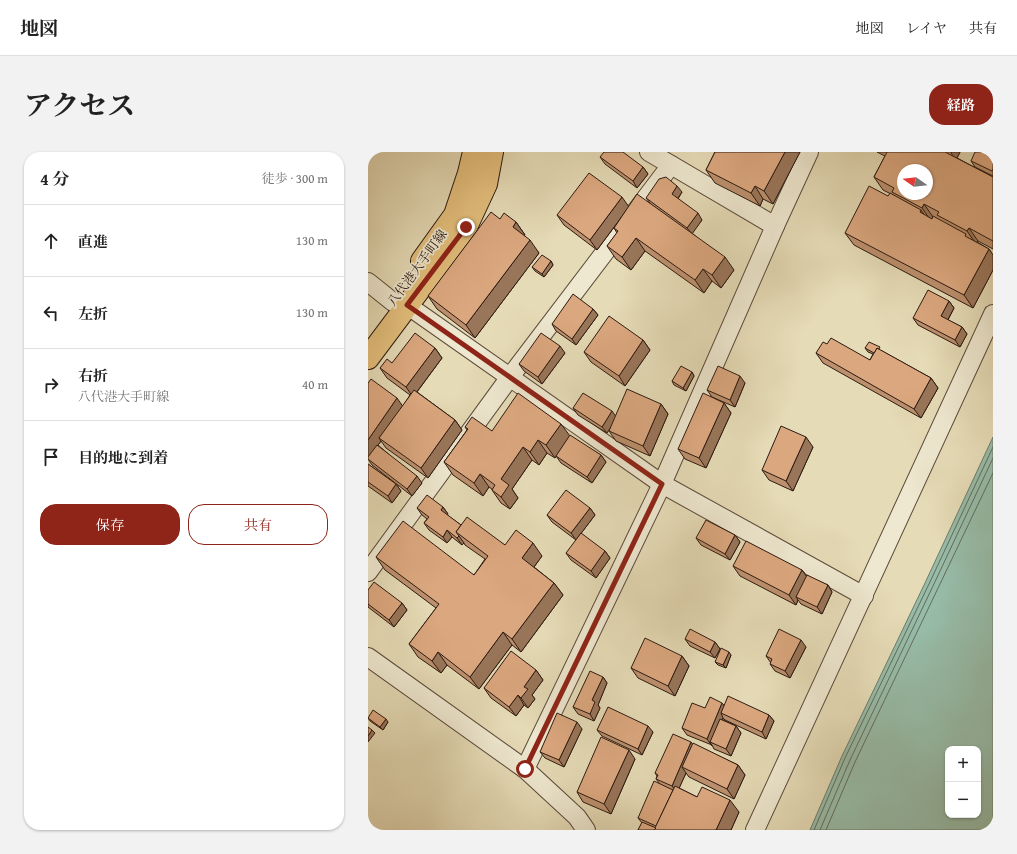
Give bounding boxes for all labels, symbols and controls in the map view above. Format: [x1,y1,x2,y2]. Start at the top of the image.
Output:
text: 地図 [20,14,58,42]
text: 地図 [856,18,884,38]
text: レイヤ [906,18,947,38]
text: 共有 [969,18,997,38]
text: アクセス [24,84,135,125]
button: 経路 [929,84,993,125]
north arrow [897,164,933,200]
text: 4 分 [40,166,70,191]
text: 徒歩 · 300 m [262,169,328,188]
route end [457,218,475,236]
street label: 八代港大手町線 [383,226,451,310]
icon: ahead [40,230,62,252]
text: 直進 [78,231,108,252]
text: 130 m [296,231,328,250]
icon: left [40,302,62,324]
text: 左折 [78,303,108,324]
text: 130 m [296,303,328,322]
text: 右折 [78,365,108,386]
icon: right [40,374,62,396]
text: 40 m [302,375,328,394]
text: 八代港大手町線 [78,387,169,406]
icon: arrive [40,446,62,468]
text: 目的地に到着 [78,447,168,468]
button: 保存 [40,504,180,545]
button: 共有 [188,504,328,545]
map controls [945,746,981,818]
button: + [945,746,981,782]
route start [516,760,534,778]
button: − [945,782,981,818]

